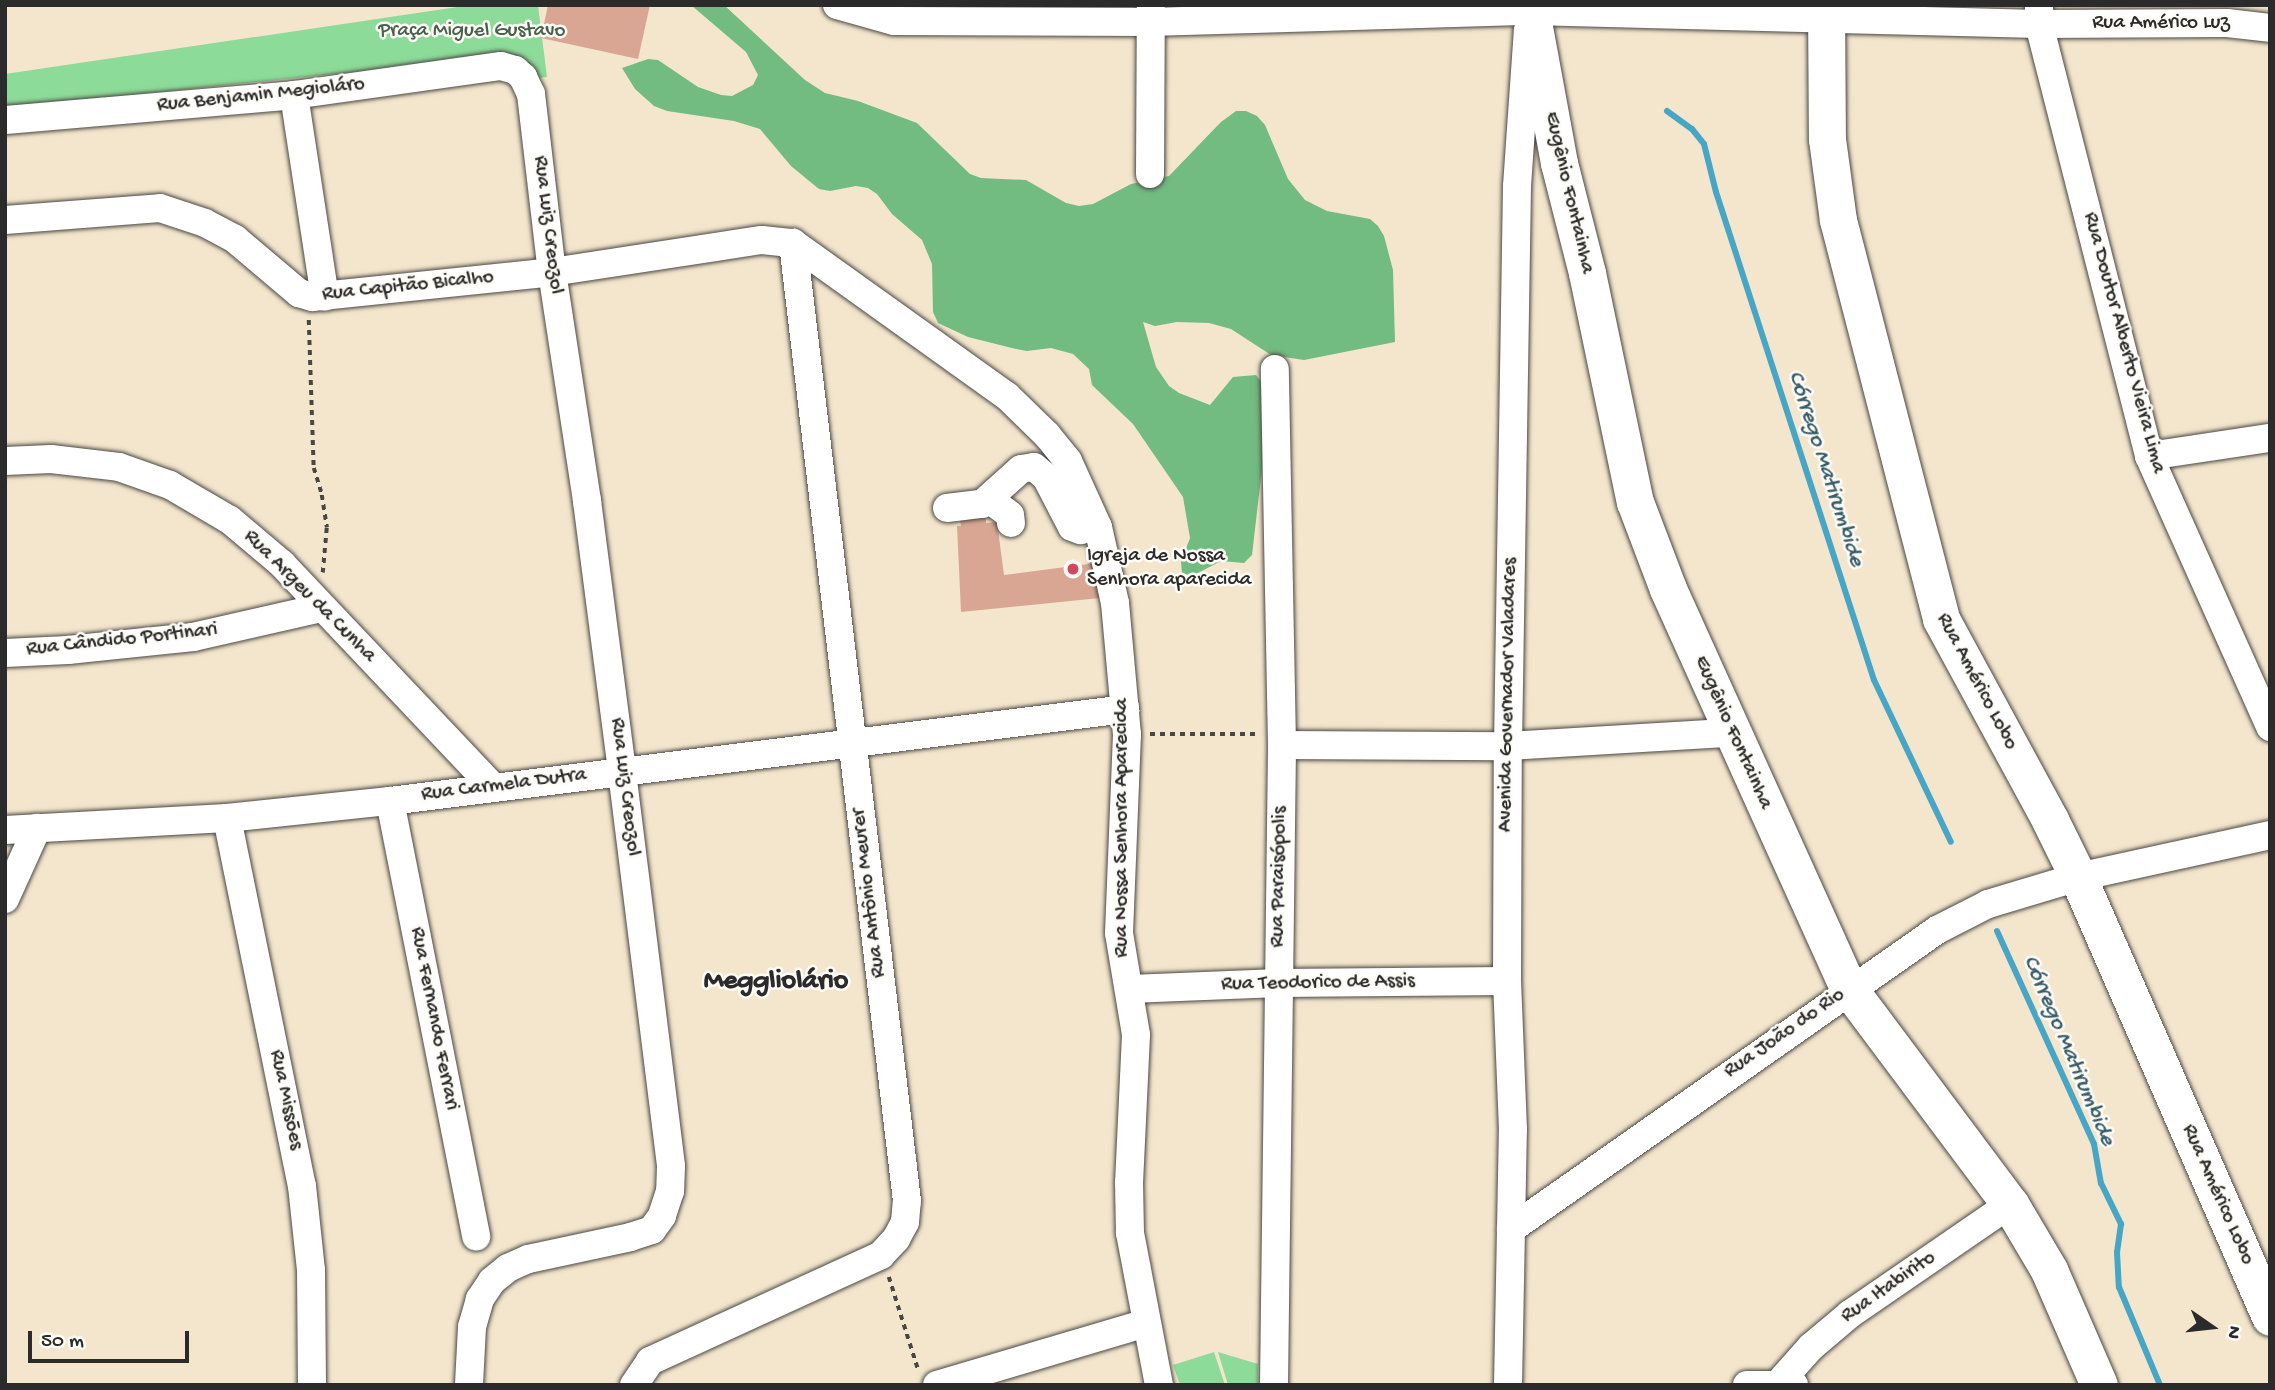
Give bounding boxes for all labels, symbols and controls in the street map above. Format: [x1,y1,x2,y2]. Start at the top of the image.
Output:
street label: Rua Américo Luz [2092,11,2230,37]
park label: Praça Miguel Gustavo [378,19,566,45]
street label: Rua Benjamin Megioláro [156,73,366,119]
street label: Eugênio Fontainha [1537,110,1599,276]
street label: Rua Luiz Creozol [526,154,568,296]
street label: Rua Doutor Alberto Vieira Lima [2076,210,2170,476]
street label: Rua Capitão Bicalho [321,265,495,309]
water label: Córrego Matirumbide [1780,368,1870,570]
street label: Rua Argeu da Cunha [237,525,381,669]
place label: Igreja de Nossa Senhora aparecida [1087,544,1251,594]
street label: Avenida Governador Valadares [1494,558,1524,832]
marker: Igreja de Nossa Senhora aparecida [1065,561,1081,577]
street label: Rua Américo Lobo [1929,609,2023,755]
street label: Rua Cândido Portinari [25,618,219,664]
street label: Eugênio Fontainha [1687,652,1777,814]
street label: Rua Nossa Senhora Aparecida [1110,698,1136,958]
street label: Rua Luiz Creozol [603,716,645,858]
street label: Rua Carmela Dutra [420,763,588,809]
street label: Rua Paraisópolis [1266,806,1294,948]
street label: Rua Antônio Meurer [847,807,893,979]
street label: Rua Fernando Ferrari [403,925,463,1113]
water label: Córrego Matirumbide [2015,952,2121,1150]
district label: Meggliolário [704,965,848,999]
street label: Rua Teodorico de Assis [1221,970,1415,998]
street label: Rua João do Rio [1720,983,1850,1085]
street label: Rua Missões [262,1048,308,1152]
street label: Rua Américo Lobo [2175,1121,2259,1269]
street label: Rua Itabirito [1837,1246,1941,1330]
north arrow [2177,1292,2247,1362]
scale bar [32,1316,192,1360]
text: N [2220,1323,2246,1341]
text: 50 m [41,1330,84,1355]

